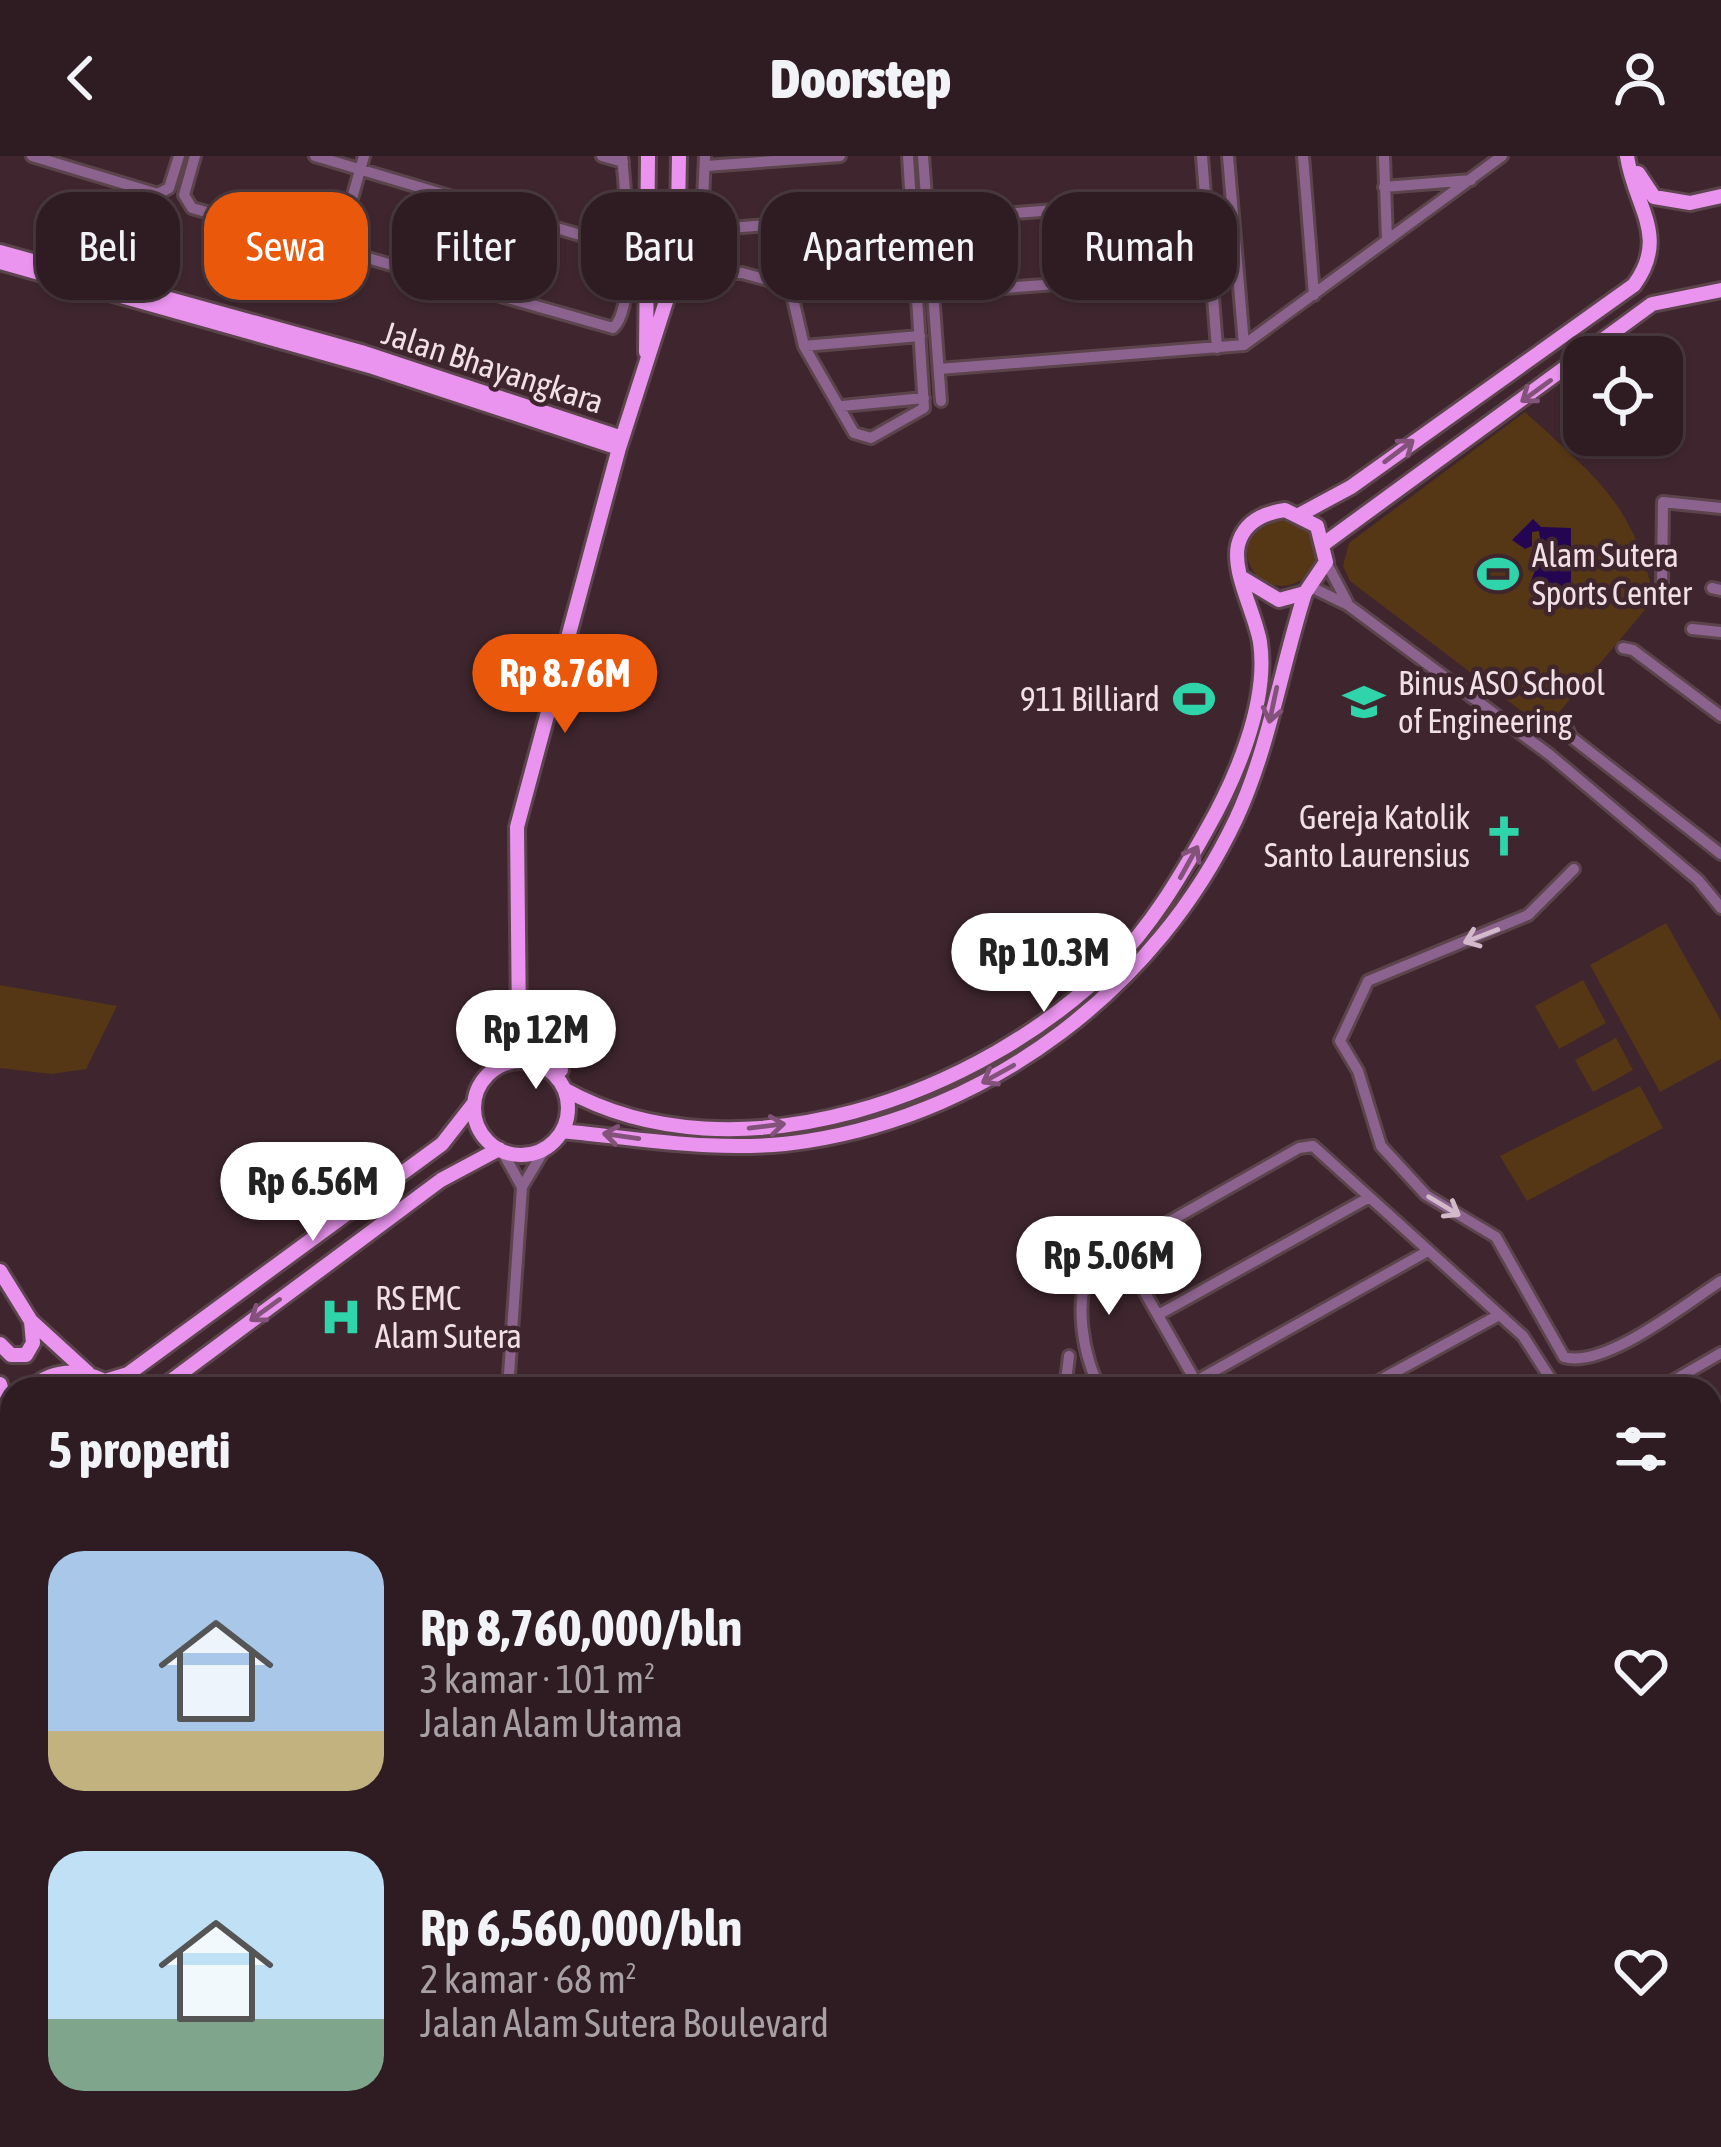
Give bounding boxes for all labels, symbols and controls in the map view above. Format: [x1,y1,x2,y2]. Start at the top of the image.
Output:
icon: back [48,45,114,111]
icon: person [1607,45,1673,111]
text: Doorstep [770,48,951,109]
chip: Beli [36,192,180,300]
chip: Sewa [204,192,368,300]
chip: Filter [392,192,557,300]
chip: Baru [581,192,737,300]
chip: Apartemen [761,192,1018,300]
chip: Rumah [1042,192,1237,300]
street label: Jalan Bhayangkara [377,313,609,421]
map controls [1563,336,1683,456]
button: locate [1563,336,1683,456]
one-way arrow [1520,377,1553,403]
one-way arrow [1382,439,1415,465]
place label: Alam Sutera Sports Center [1532,536,1693,612]
sports icon: Alam Sutera Sports Center [1475,551,1521,597]
pin: Rp 8.76M [441,634,689,736]
text: Rp 8.76M [499,651,631,695]
place label: Binus ASO School of Engineering [1398,664,1605,740]
sports icon: 911 Billiard [1171,676,1217,722]
school or university icon: Binus ASO School of Engineering [1341,679,1387,725]
place label: 911 Billiard [1020,680,1160,718]
one-way arrow [1261,686,1284,724]
place label: Gereja Katolik Santo Laurensius [1264,798,1470,874]
church icon: Gereja Katolik Santo Laurensius [1481,813,1527,859]
one-way arrow [1177,846,1201,881]
pin: Rp 10.3M [920,913,1168,1015]
one-way arrow [1464,927,1501,949]
text: Rp 10.3M [978,930,1110,974]
pin: Rp 12M [438,990,634,1092]
text: Rp 12M [483,1007,589,1051]
one-way arrow [981,1062,1016,1086]
one-way arrow [747,1114,786,1136]
one-way arrow [603,1125,642,1147]
pin: Rp 6.56M [189,1142,437,1244]
text: Rp 6.56M [247,1159,379,1203]
one-way arrow [1426,1194,1460,1218]
pin: Rp 5.06M [985,1216,1233,1318]
text: Rp 5.06M [1043,1233,1175,1277]
place label: RS EMC Alam Sutera [375,1279,522,1355]
hospital icon: RS EMC Alam Sutera [318,1294,364,1340]
one-way arrow [249,1297,282,1322]
icon: filters [1608,1416,1674,1482]
text: 5 properti [48,1420,230,1479]
text: Rp 8,760,000/bln [420,1598,742,1657]
icon: home [144,1599,288,1743]
icon: heart [1608,1638,1674,1704]
text: 3 kamar · 101 m² [420,1657,655,1701]
text: Jalan Alam Utama [420,1701,683,1745]
text: Rp 6,560,000/bln [420,1898,742,1957]
icon: home [144,1899,288,2043]
icon: heart [1608,1938,1674,2004]
text: 2 kamar · 68 m² [420,1957,637,2001]
text: Jalan Alam Sutera Boulevard [420,2001,829,2045]

